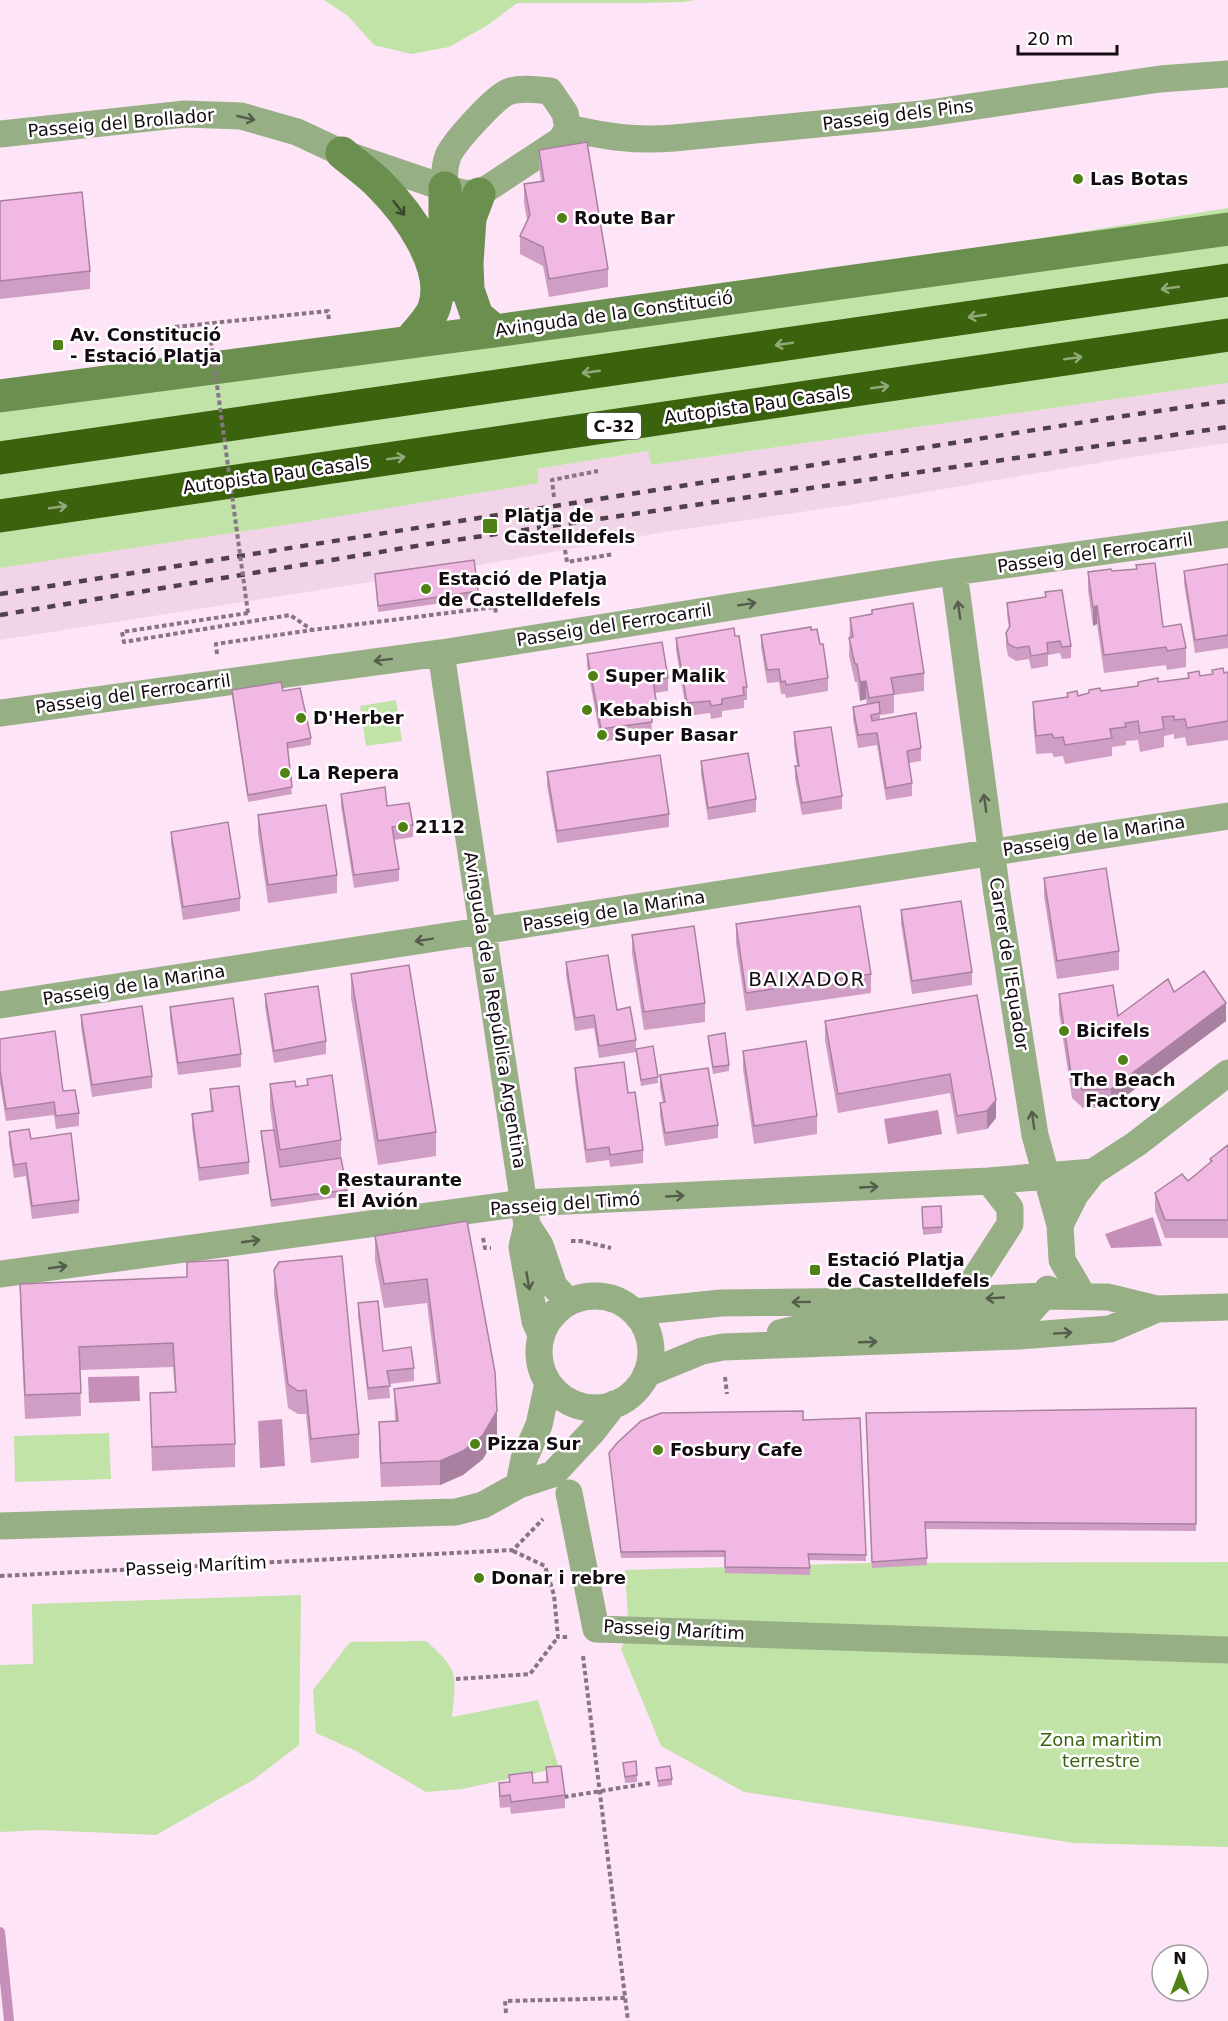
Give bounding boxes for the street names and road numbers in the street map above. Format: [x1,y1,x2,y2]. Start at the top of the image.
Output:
street label: Passeig dels Pins [821,95,975,134]
street label: Passeig del Brollador [27,104,216,141]
street label: Avinguda de la Constitució [494,286,734,341]
street label: Autopista Pau Casals [662,381,851,428]
road number: C-32 [587,413,641,439]
street label: Autopista Pau Casals [181,451,370,498]
street label: Passeig del Ferrocarril [996,528,1194,577]
street label: Passeig del Ferrocarril [515,599,713,650]
street label: Passeig del Ferrocarril [34,669,232,718]
street label: Passeig de la Marina [1001,811,1187,860]
street label: Avinguda de la República Argentina [460,850,531,1170]
street label: Carrer de l'Equador [985,876,1034,1053]
street label: Passeig de la Marina [521,886,707,935]
street label: Passeig de la Marina [41,960,227,1009]
street label: Passeig del Timó [489,1188,641,1219]
street label: Passeig Marítim [125,1551,267,1580]
street label: Passeig Marítim [603,1615,745,1644]

